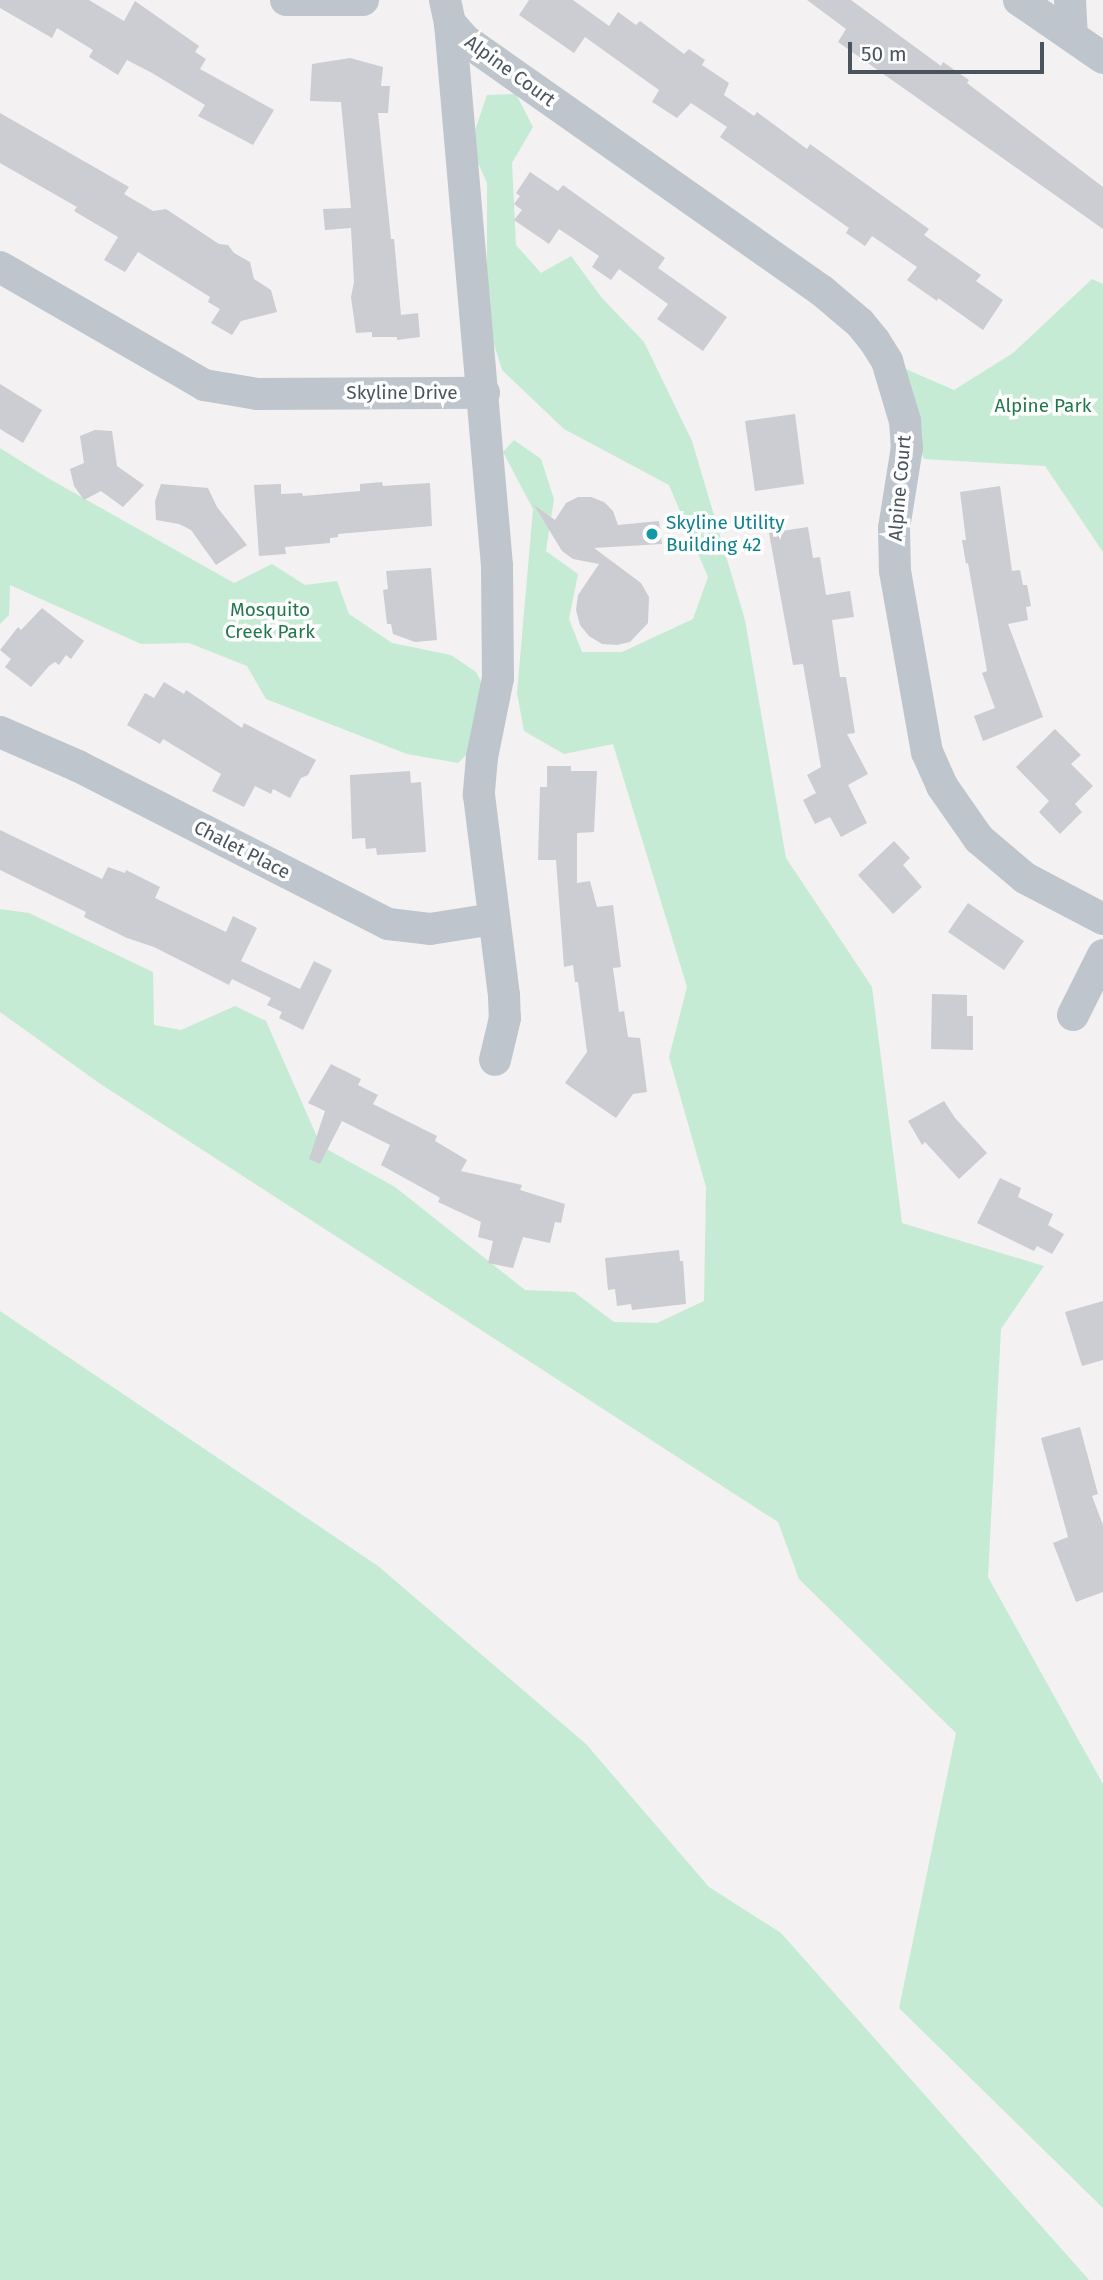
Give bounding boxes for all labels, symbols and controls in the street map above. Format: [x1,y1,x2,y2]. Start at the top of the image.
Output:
scale bar [851,28,1047,72]
street label: Alpine Court [460,31,560,111]
text: 50 m [861,41,907,67]
street label: Skyline Drive [346,382,458,404]
park label: Alpine Park [994,395,1092,417]
street label: Alpine Court [884,434,916,542]
place label: Skyline Utility Building 42 [666,512,785,556]
marker: Skyline Utility Building 42 [644,526,660,542]
park label: Mosquito Creek Park [225,599,315,643]
street label: Chalet Place [190,816,294,884]

